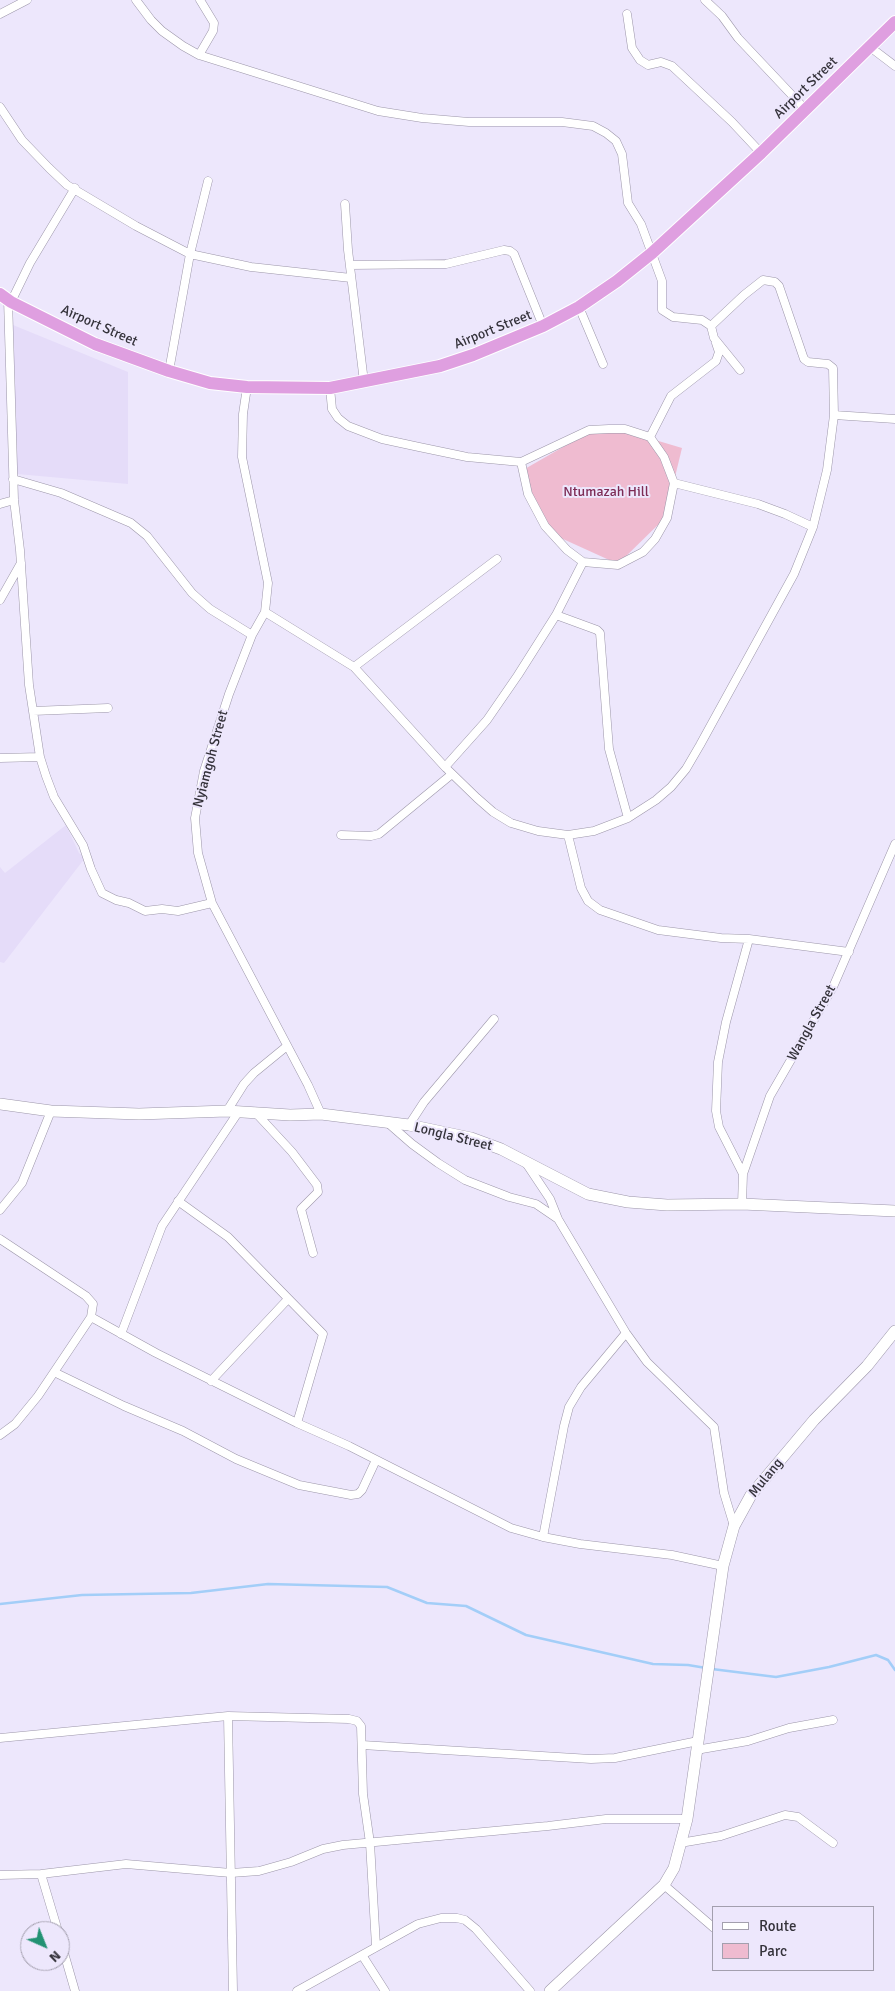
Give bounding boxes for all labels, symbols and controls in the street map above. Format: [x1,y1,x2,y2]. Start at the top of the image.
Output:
street label: Airport Street [771,53,841,123]
street label: Airport Street [58,302,140,350]
street label: Airport Street [452,307,534,353]
park label: Ntumazah Hill [563,484,649,500]
street label: Nyiamgoh Street [190,708,232,810]
street label: Wangla Street [784,982,840,1064]
street label: Longla Street [412,1119,494,1155]
street label: Mulang [745,1455,787,1501]
legend [712,1906,875,1971]
text: Route [759,1917,796,1935]
north arrow [20,1921,70,1971]
text: Parc [759,1942,787,1960]
text: N [46,1947,64,1966]

